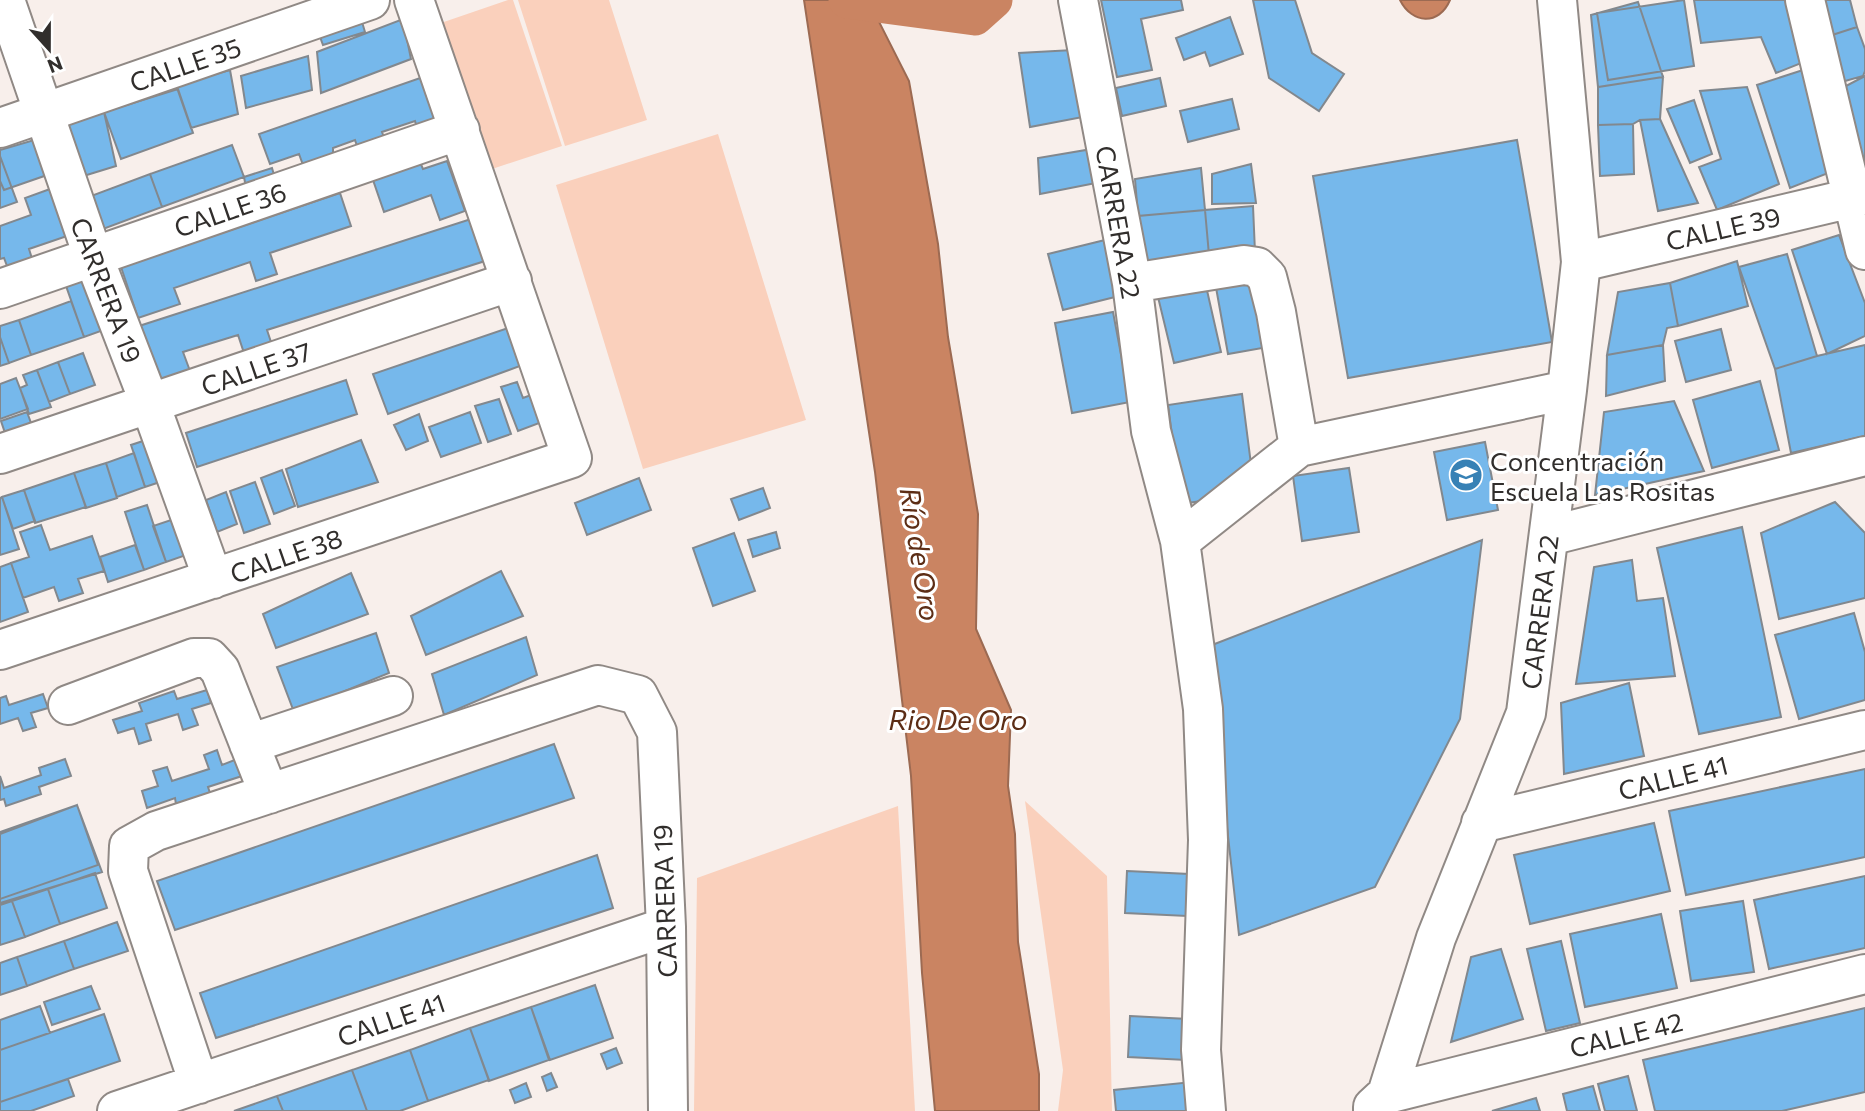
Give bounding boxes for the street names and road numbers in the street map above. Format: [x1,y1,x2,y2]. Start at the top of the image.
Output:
street label: CALLE 35 [125,31,245,97]
street label: CARRERA 22 [1090,143,1148,301]
street label: CALLE 36 [170,175,290,243]
street label: CALLE 39 [1663,200,1783,256]
street label: CARRERA 19 [65,213,149,367]
street label: CALLE 37 [197,335,315,401]
street label: CALLE 38 [226,521,346,589]
street label: CARRERA 22 [1514,533,1564,691]
street label: CALLE 41 [1615,748,1731,806]
street label: CARRERA 19 [646,824,682,978]
street label: CALLE 41 [333,986,449,1052]
street label: CALLE 42 [1566,1005,1686,1063]

